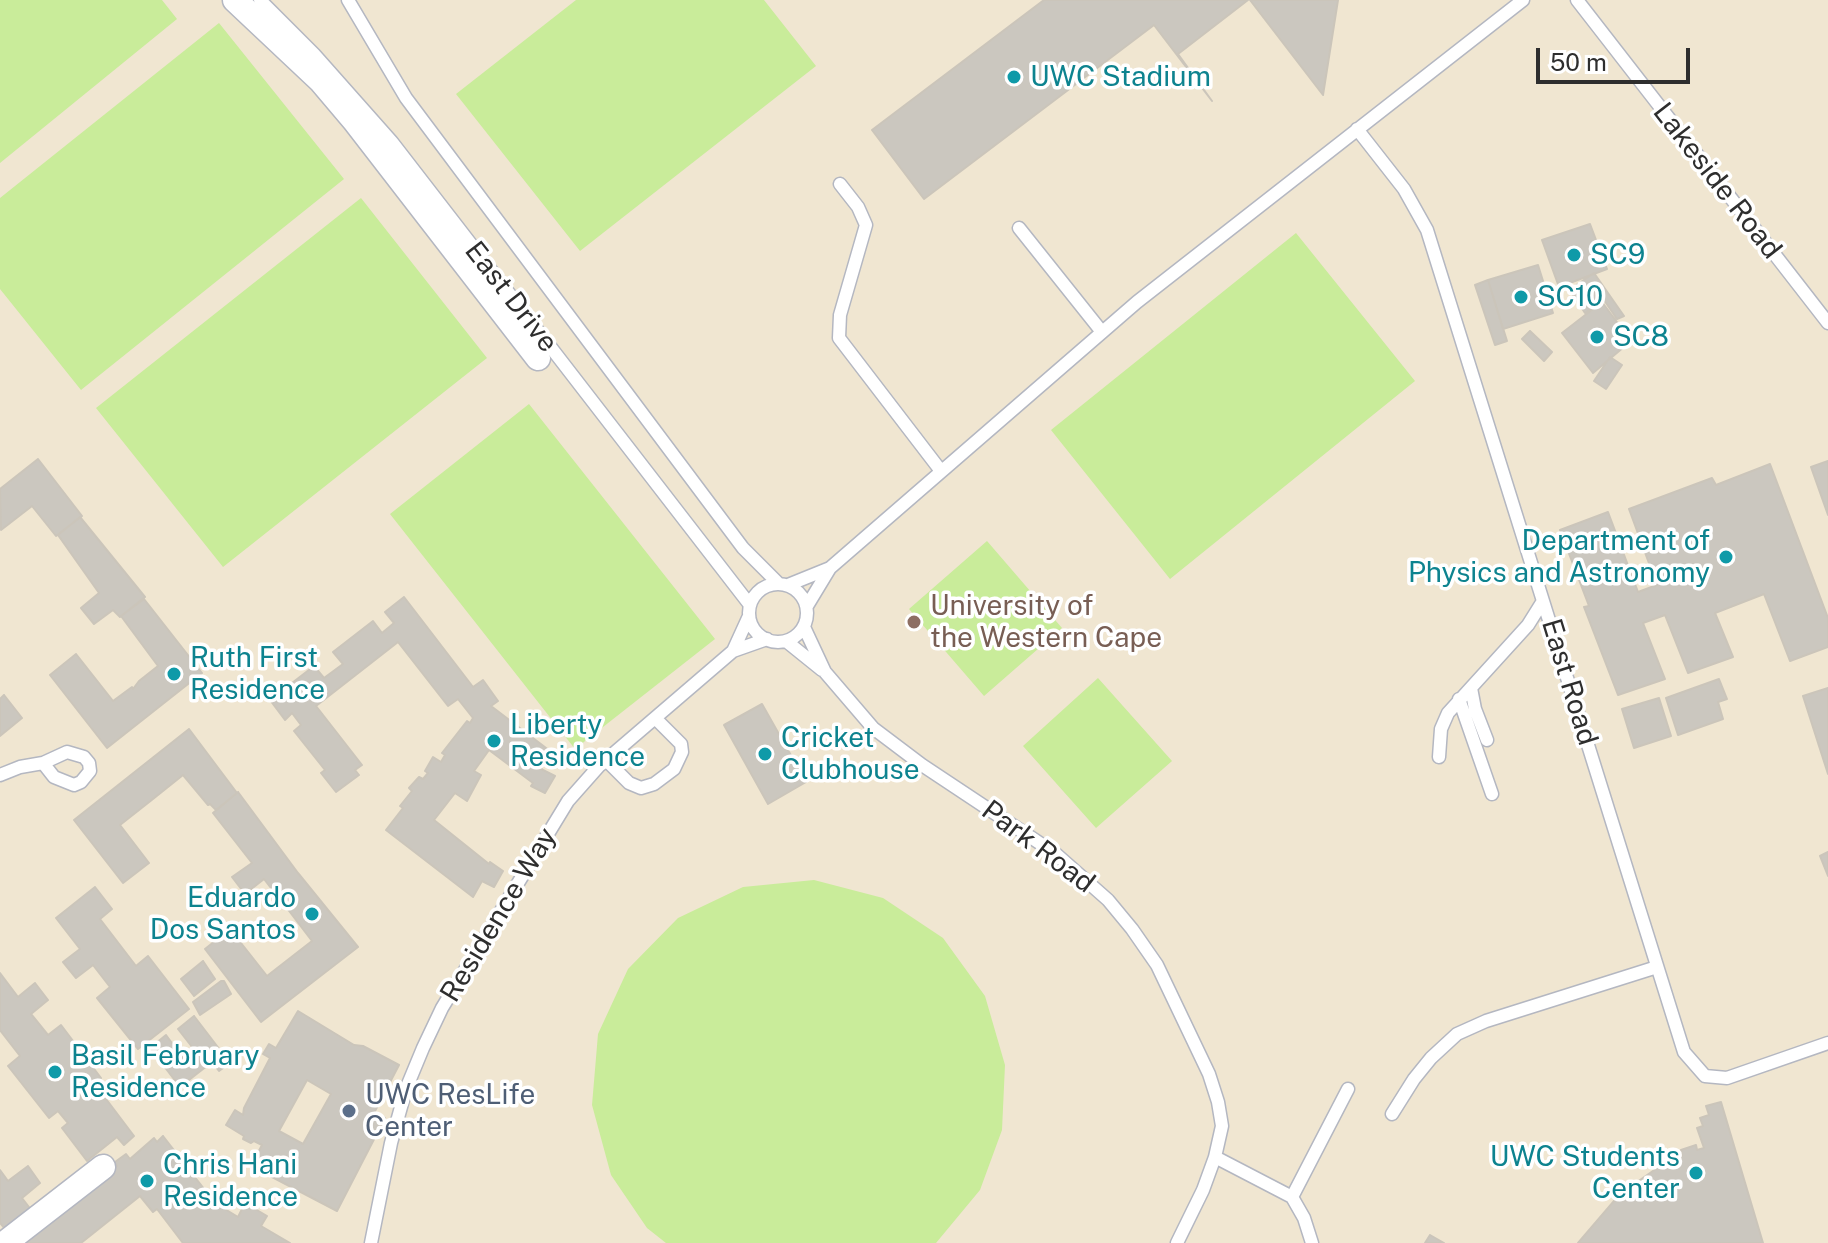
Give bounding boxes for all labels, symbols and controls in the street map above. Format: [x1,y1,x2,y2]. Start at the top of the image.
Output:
scale bar [1540,32,1694,82]
text: 50 m [1550,48,1607,76]
place label: UWC Stadium [1030,60,1211,94]
marker: UWC Stadium [1005,68,1023,86]
street label: Lakeside Road [1646,96,1788,266]
street label: East Drive [457,235,565,359]
place label: SC9 [1590,238,1645,272]
marker: SC9 [1565,246,1583,264]
place label: SC10 [1537,280,1603,314]
marker: SC10 [1512,288,1530,306]
place label: SC8 [1613,320,1669,354]
marker: SC8 [1588,328,1606,346]
place label: Department of Physics and Astronomy [1408,524,1710,590]
marker: Department of Physics and Astronomy [1717,548,1735,566]
place label: University of the Western Cape [930,589,1162,655]
marker: University of the Western Cape [905,613,923,631]
street label: East Road [1534,615,1604,749]
place label: Ruth First Residence [190,641,325,707]
marker: Ruth First Residence [165,665,183,683]
place label: Liberty Residence [510,708,645,774]
place label: Cricket Clubhouse [781,721,920,787]
marker: Liberty Residence [485,732,503,750]
marker: Cricket Clubhouse [756,745,774,763]
street label: Park Road [975,794,1101,900]
street label: Residence Way [434,822,564,1008]
place label: Eduardo Dos Santos [150,881,296,947]
marker: Eduardo Dos Santos [303,905,321,923]
place label: Basil February Residence [71,1039,259,1105]
marker: Basil February Residence [46,1063,64,1081]
place label: UWC ResLife Center [365,1078,535,1144]
marker: UWC ResLife Center [340,1102,358,1120]
place label: UWC Students Center [1490,1140,1680,1206]
place label: Chris Hani Residence [163,1148,298,1214]
marker: UWC Students Center [1687,1164,1705,1182]
marker: Chris Hani Residence [138,1172,156,1190]

